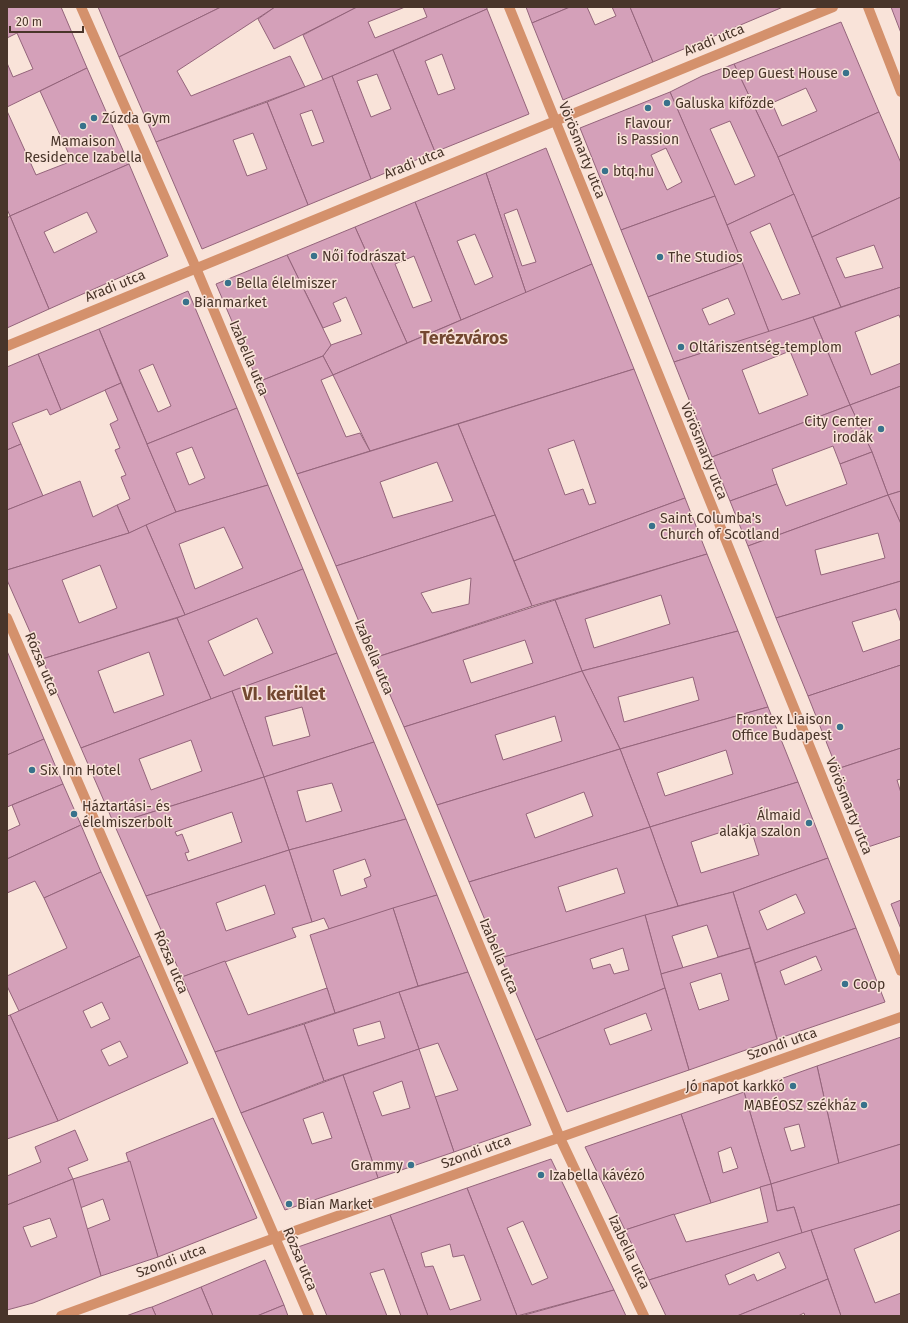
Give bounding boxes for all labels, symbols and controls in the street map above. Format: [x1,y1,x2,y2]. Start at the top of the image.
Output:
scale bar [10,8,83,34]
text: 20 m [16,15,42,29]
street label: Aradi utca [681,20,747,60]
place label: Deep Guest House [722,65,838,82]
marker: Deep Guest House [841,68,851,78]
place label: Galuska kifőzde [675,95,774,112]
marker: Galuska kifőzde [662,98,672,108]
street label: Vörösmarty utca [555,99,609,201]
marker: Flavour is Passion [643,103,653,113]
place label: Zúzda Gym [102,110,171,127]
marker: Zúzda Gym [89,113,99,123]
place label: Flavour is Passion [617,115,679,148]
marker: Mamaison Residence Izabella [78,121,88,131]
place label: Mamaison Residence Izabella [24,133,142,166]
street label: Aradi utca [381,143,447,183]
place label: btq.hu [613,163,654,180]
marker: btq.hu [600,166,610,176]
place label: Női fodrászat [322,248,407,265]
place label: The Studios [668,249,743,266]
marker: Női fodrászat [309,251,319,261]
marker: The Studios [655,252,665,262]
street label: Aradi utca [82,266,148,306]
place label: Bella élelmiszer [236,275,337,292]
marker: Bella élelmiszer [223,278,233,288]
place label: Bianmarket [194,294,268,311]
marker: Bianmarket [181,297,191,307]
street label: Izabella utca [226,318,272,398]
district label: Terézváros [420,327,508,349]
place label: Oltáriszentség-templom [689,339,842,356]
marker: Oltáriszentség-templom [676,342,686,352]
street label: Vörösmarty utca [677,400,731,502]
place label: City Center irodák [804,413,874,446]
marker: City Center irodák [876,424,886,434]
place label: Saint Columba's Church of Scotland [660,510,780,543]
marker: Saint Columba's Church of Scotland [647,521,657,531]
street label: Izabella utca [351,617,397,697]
street label: Rózsa utca [21,630,63,698]
district label: VI. kerület [241,683,327,705]
place label: Frontex Liaison Office Budapest [732,711,833,744]
marker: Frontex Liaison Office Budapest [835,722,845,732]
street label: Vörösmarty utca [822,755,876,857]
place label: Six Inn Hotel [40,762,121,779]
marker: Six Inn Hotel [27,765,37,775]
place label: Háztartási- és élelmiszerbolt [82,798,174,831]
place label: Álmaid alakja szalon [719,806,801,840]
marker: Háztartási- és élelmiszerbolt [69,809,79,819]
marker: Álmaid alakja szalon [804,818,814,828]
street label: Izabella utca [476,916,522,996]
street label: Rózsa utca [150,928,192,996]
place label: Coop [853,976,885,993]
marker: Coop [840,979,850,989]
street label: Szondi utca [745,1024,819,1064]
place label: Jó napot karkkó [685,1078,785,1095]
marker: Jó napot karkkó [788,1081,798,1091]
place label: MABÉOSZ székház [744,1096,856,1114]
marker: MABÉOSZ székház [859,1100,869,1110]
street label: Szondi utca [439,1132,513,1172]
place label: Grammy [351,1157,403,1174]
marker: Grammy [406,1160,416,1170]
place label: Izabella kávézó [549,1167,645,1184]
marker: Izabella kávézó [536,1170,546,1180]
place label: Bian Market [297,1196,374,1213]
marker: Bian Market [284,1199,294,1209]
street label: Izabella utca [604,1212,654,1292]
street label: Rózsa utca [279,1225,321,1293]
street label: Szondi utca [134,1241,208,1281]

